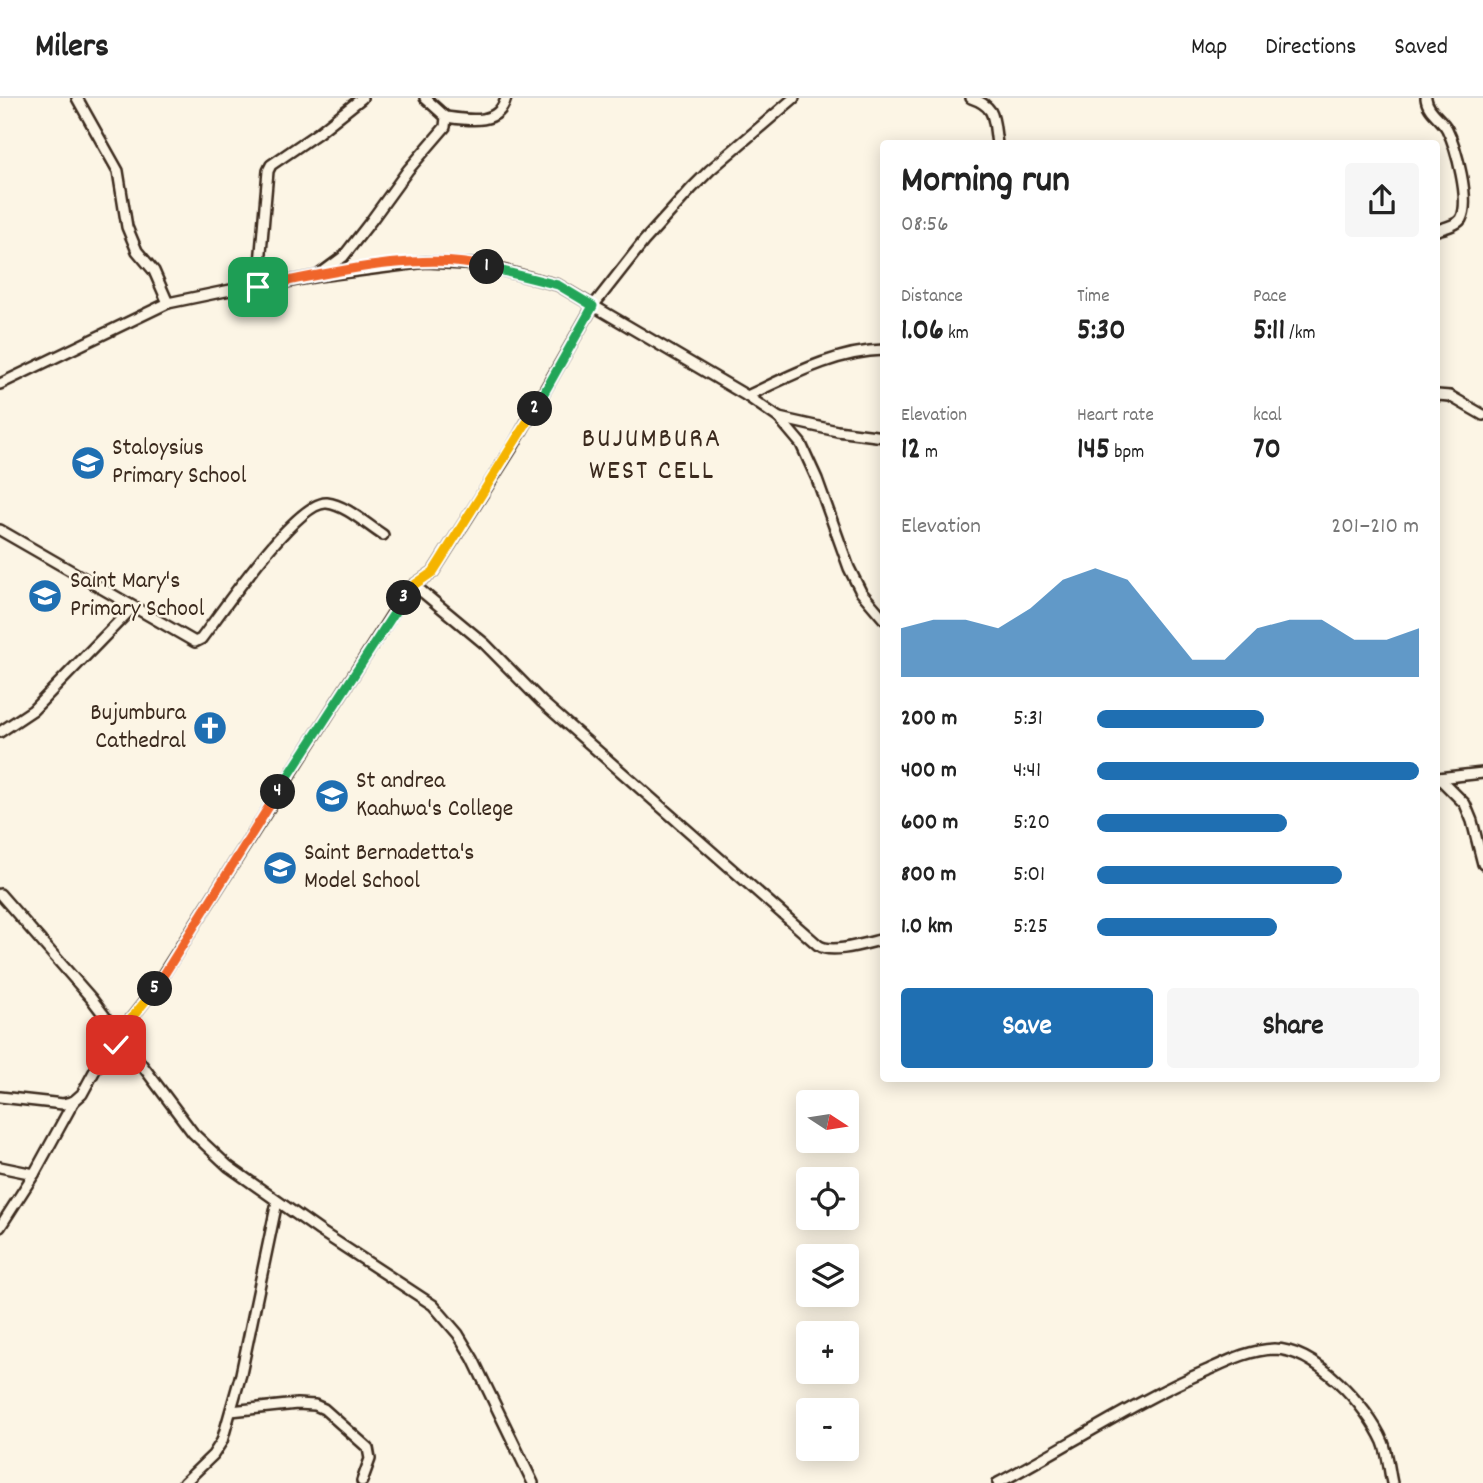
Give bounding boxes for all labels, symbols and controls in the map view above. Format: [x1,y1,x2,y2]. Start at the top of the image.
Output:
text: Milers [35,25,109,72]
text: Map [1191,31,1227,65]
text: Directions [1265,31,1356,65]
text: Saved [1394,31,1448,65]
text: Morning run [901,155,1070,210]
button: share [1345,163,1419,237]
text: 08:56 [901,209,949,242]
pin: 1 [470,250,504,284]
text: 1 [484,253,489,280]
pin [228,257,288,317]
icon: arrive [239,268,277,306]
text: Distance [901,284,963,311]
text: Time [1077,284,1110,311]
text: Pace [1253,284,1287,311]
text: 1.06 [901,311,944,354]
text: 5:30 [1077,311,1126,354]
text: 5:11 [1253,311,1285,354]
text: km [944,321,969,348]
text: /km [1285,321,1316,348]
pin: 2 [518,392,552,426]
text: 2 [530,395,539,422]
text: Elevation [901,403,967,430]
text: Heart rate [1077,403,1154,430]
text: kcal [1253,403,1282,430]
district label: BUJUMBURA WEST CELL [582,421,722,493]
text: 12 [901,430,921,473]
text: 145 [1077,430,1110,473]
text: 70 [1253,430,1281,473]
place label: Staloysius Primary School [112,432,247,494]
text: m [921,440,938,467]
text: bpm [1110,440,1144,467]
school or university icon: Staloysius Primary School [69,444,107,482]
text: Elevation [901,511,981,544]
text: 201–210 m [1331,511,1419,544]
place label: Saint Mary's Primary School [70,565,205,627]
school or university icon: Saint Mary's Primary School [26,577,64,615]
pin: 3 [386,580,422,616]
text: 3 [399,584,408,611]
place label: Bujumbura Cathedral [90,697,187,759]
text: 200 m [901,703,957,736]
text: 5:31 [1013,703,1043,736]
church icon: Bujumbura Cathedral [191,709,229,747]
text: 400 m [901,755,957,788]
text: 4:41 [1013,755,1041,788]
place label: St andrea Kaahwa's College [356,765,513,827]
pin: 4 [260,774,296,810]
school or university icon: St andrea Kaahwa's College [313,777,351,815]
text: 4 [274,778,281,805]
text: 600 m [901,807,958,840]
text: 5:20 [1013,807,1050,840]
place label: Saint Bernadetta's Model School [304,837,474,899]
school or university icon: Saint Bernadetta's Model School [261,849,299,887]
text: 800 m [901,859,956,892]
text: 5:01 [1013,859,1045,892]
text: 1.0 km [901,911,953,944]
text: 5:25 [1013,911,1048,944]
pin: 5 [138,972,172,1006]
text: 5 [150,975,159,1002]
button: Save [901,988,1153,1068]
button: Share [1167,988,1419,1068]
pin [86,1015,146,1075]
icon: check [97,1026,135,1064]
north arrow [796,1090,859,1153]
map controls [796,1090,859,1461]
button: locate [796,1167,859,1230]
button: layers [796,1244,859,1307]
button: + [796,1321,859,1384]
button: − [796,1398,859,1461]

